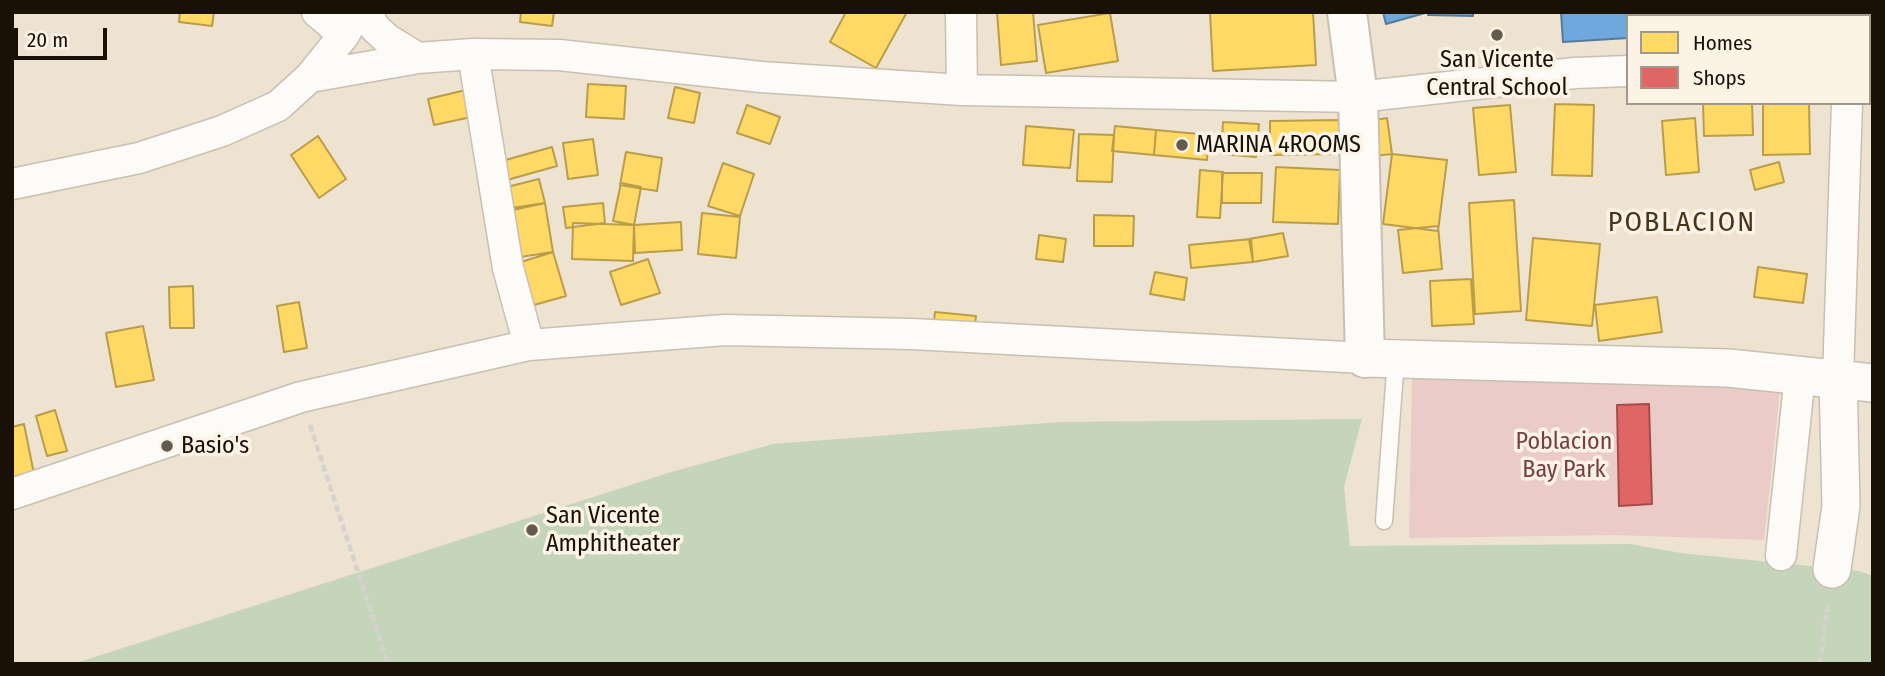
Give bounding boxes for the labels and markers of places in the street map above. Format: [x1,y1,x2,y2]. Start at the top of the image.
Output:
marker: San Vicente Central School [1489,27,1505,43]
place label: San Vicente Central School [1426,46,1568,102]
place label: MARINA 4ROOMS [1196,131,1361,159]
marker: MARINA 4ROOMS [1174,137,1190,153]
place label: Basio's [181,432,249,460]
marker: Basio's [159,438,175,454]
place label: San Vicente Amphitheater [546,502,680,558]
marker: San Vicente Amphitheater [524,522,540,538]

